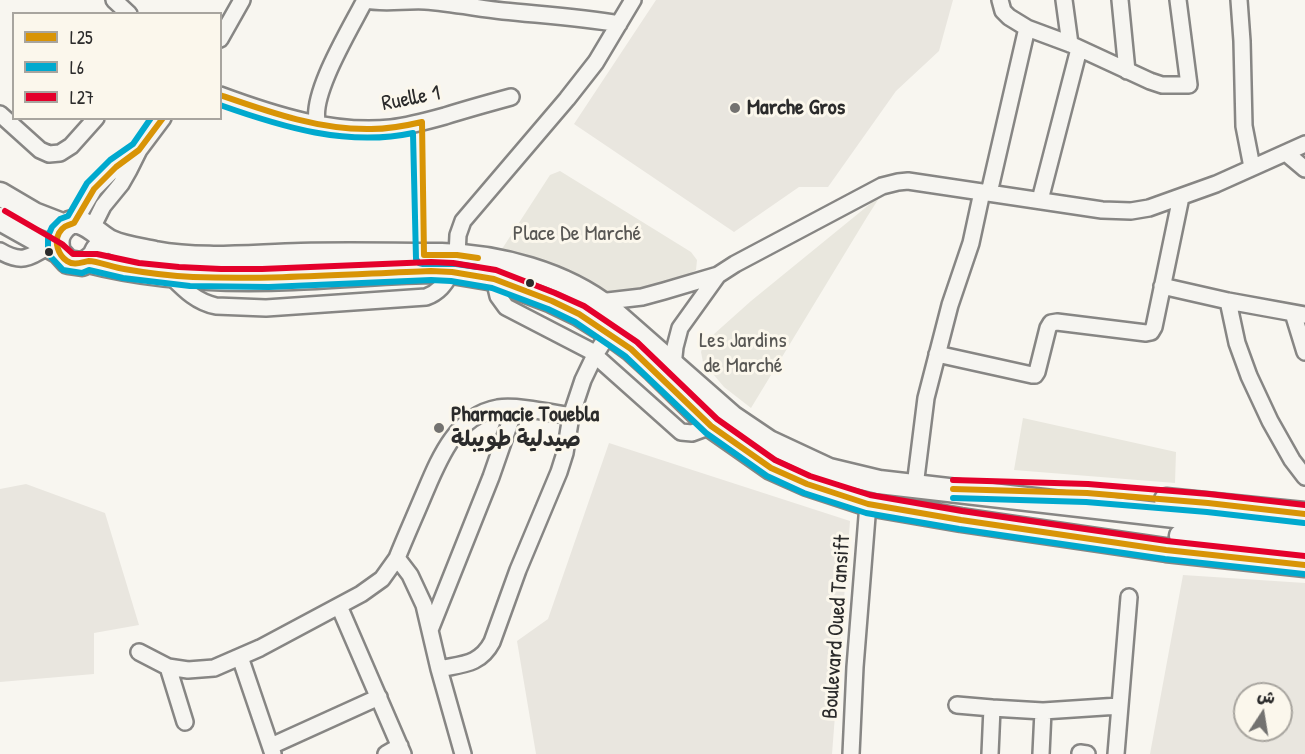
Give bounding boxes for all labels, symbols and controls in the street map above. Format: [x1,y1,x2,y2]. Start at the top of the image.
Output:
legend [12,12,222,120]
text: L25 [70,25,93,50]
text: L6 [70,55,84,80]
street label: Ruelle 1 [380,80,442,118]
text: L27 [70,85,94,110]
place label: Marche Gros [747,95,845,121]
marker: Marche Gros [728,101,742,115]
park label: Place De Marché [513,221,641,247]
unlabelled marker [43,246,55,258]
unlabelled marker [524,277,536,289]
park label: Les Jardins de Marché [699,328,787,380]
place label: Pharmacie Touebla صيدلية طويبلة [451,402,599,454]
marker: Pharmacie Touebla صيدلية طويبلة [432,421,446,435]
street label: Boulevard Oued Tansift [817,534,857,720]
north arrow [1233,682,1293,742]
text: ش [1255,684,1277,709]

